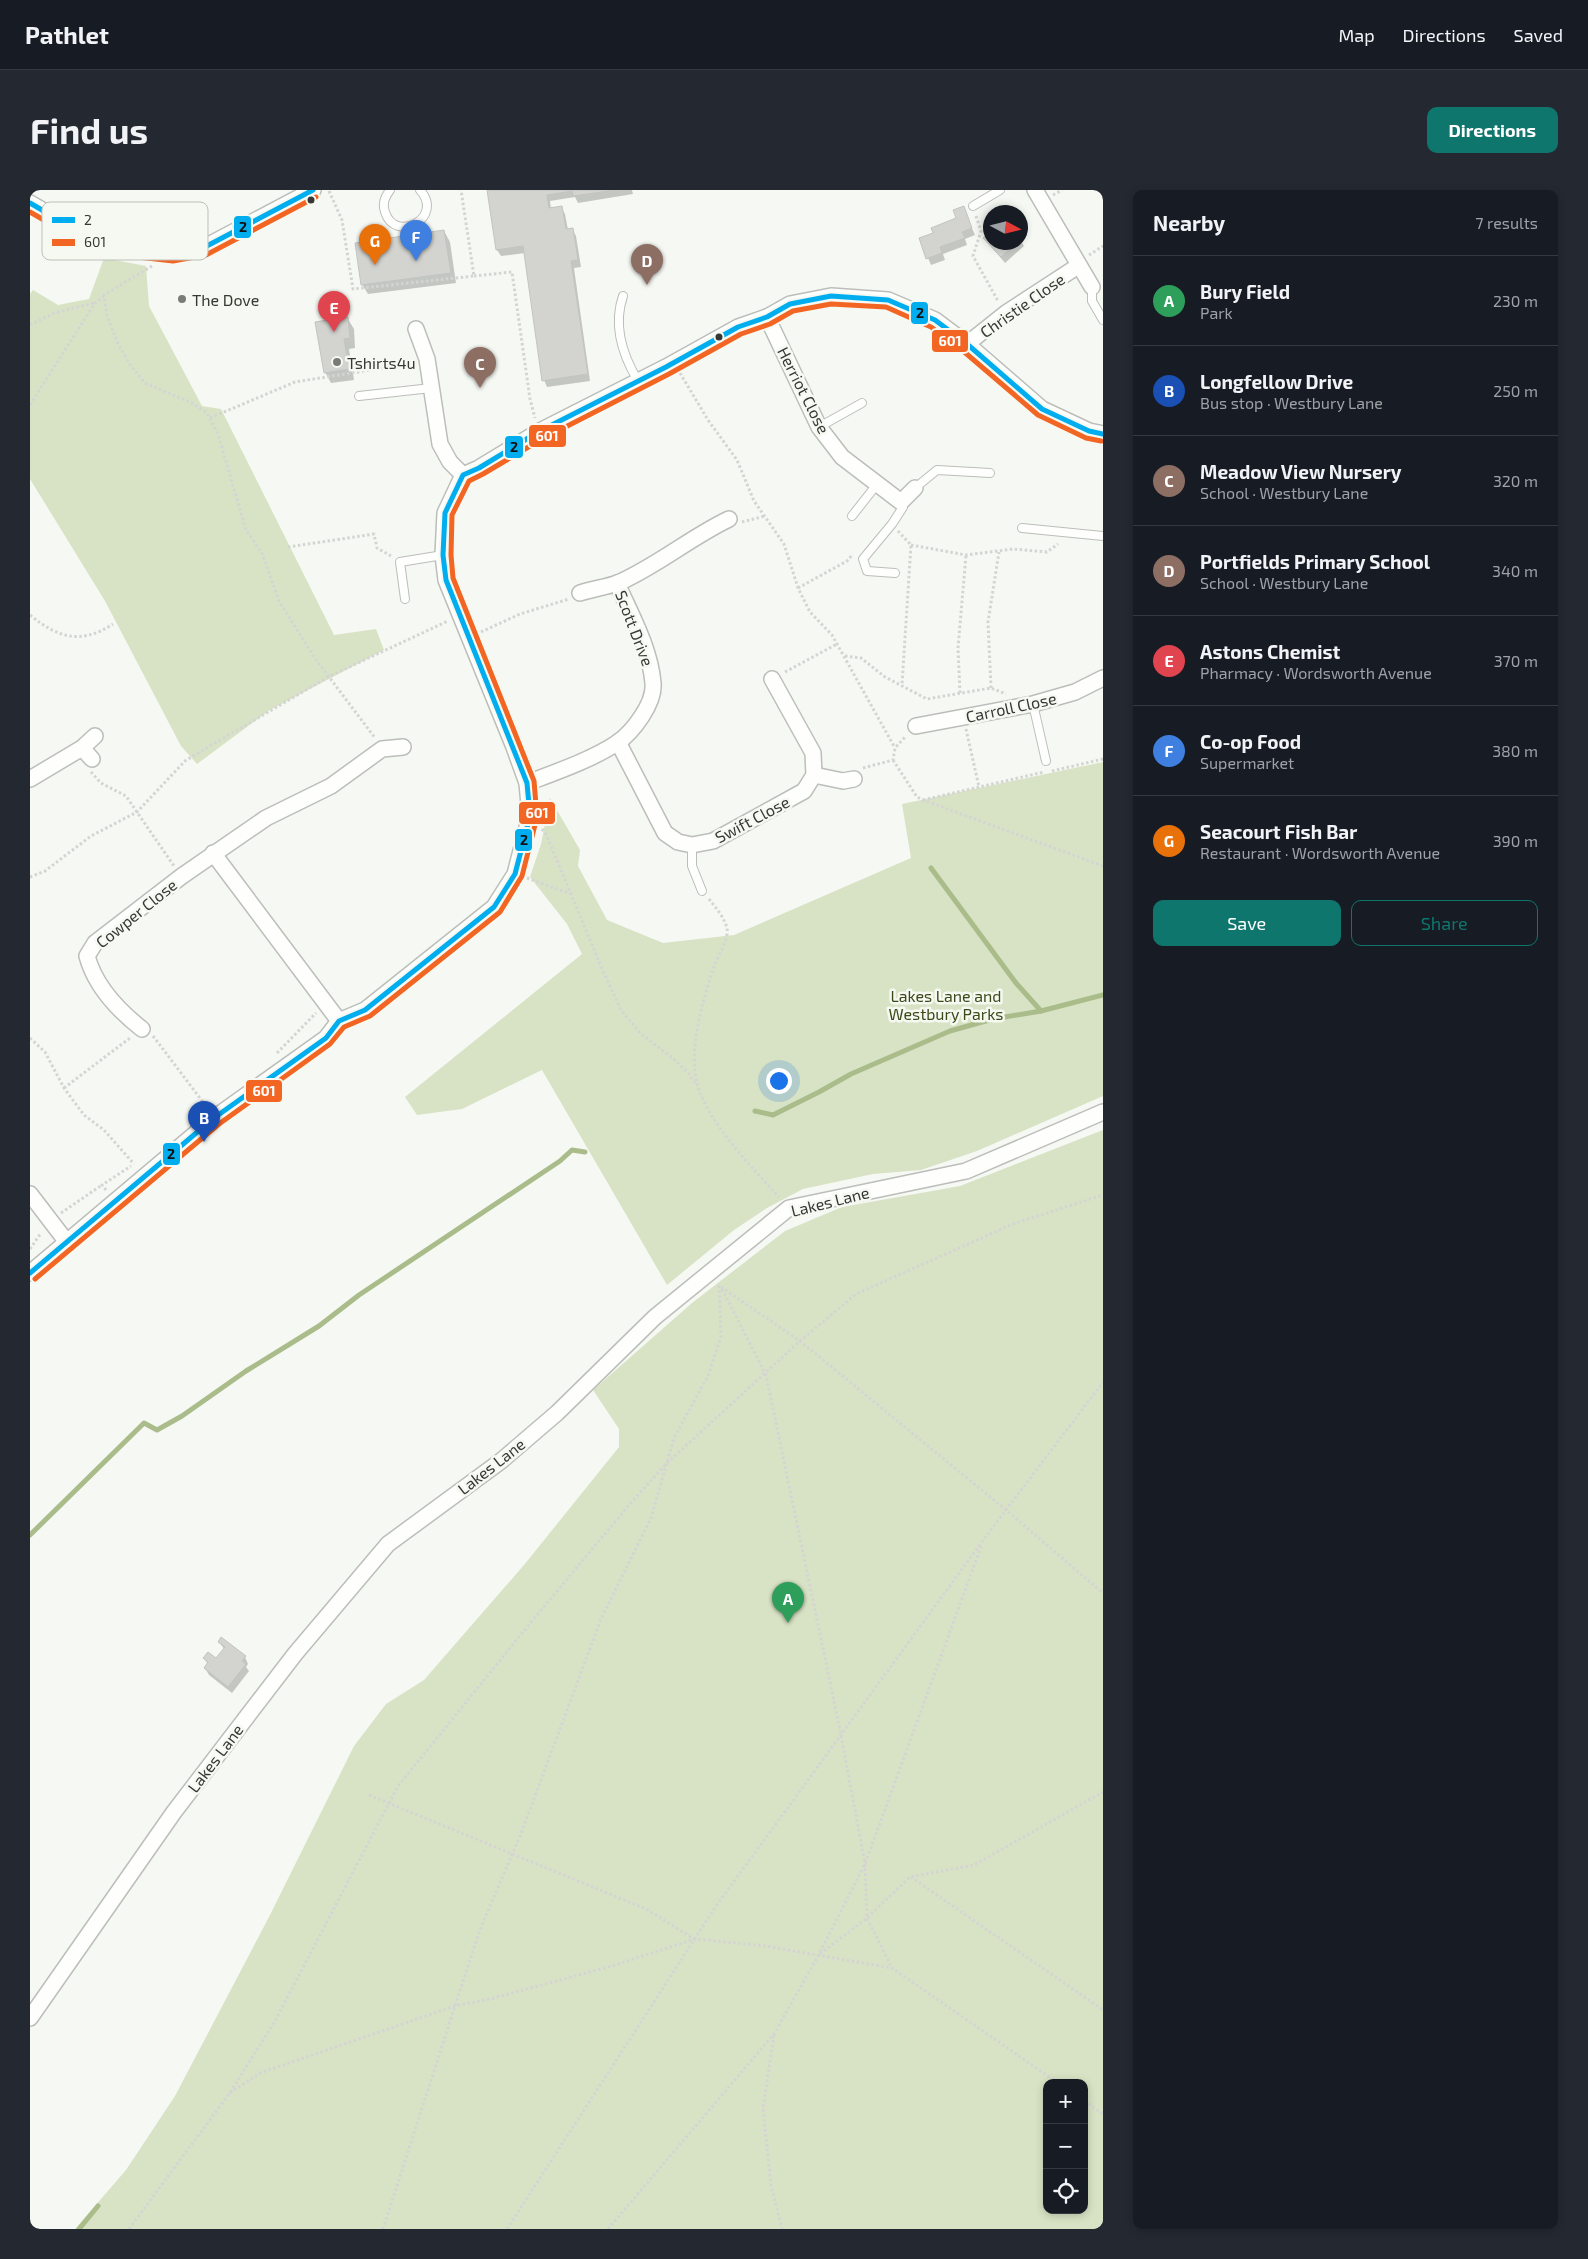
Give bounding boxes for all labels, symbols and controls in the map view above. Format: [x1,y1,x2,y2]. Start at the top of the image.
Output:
text: Pathlet [25,20,109,49]
text: Map [1338,24,1375,46]
text: Directions [1403,24,1486,46]
text: Saved [1514,24,1563,46]
button: Directions [1427,107,1558,153]
text: Find us [30,109,148,151]
unlabelled marker [306,195,316,205]
legend [42,202,208,260]
north arrow [983,205,1028,250]
text: Nearby [1153,210,1225,235]
text: 2 [84,211,92,228]
text: 7 results [1475,213,1538,232]
line badge: 2 [233,215,252,239]
text: 2 [239,218,247,235]
pin: F [400,220,432,261]
pin: G [359,224,391,265]
text: 601 [84,233,106,250]
pin: D [631,244,663,285]
street label: Christie Close [976,269,1068,341]
text: Bury Field [1200,280,1290,303]
place label: The Dove [192,290,259,309]
pin: E [318,291,350,332]
text: A [1164,291,1174,310]
text: 230 m [1493,291,1538,310]
marker: The Dove [176,293,188,305]
line badge: 2 [910,301,929,325]
text: Park [1200,303,1233,322]
text: 2 [916,304,924,321]
line badge: 601 [931,329,969,353]
unlabelled marker [714,332,724,342]
text: 601 [938,332,962,349]
street label: Herriot Close [774,344,834,436]
pin: C [464,347,496,388]
place label: Tshirts4u [347,353,416,372]
marker: Tshirts4u [331,356,343,368]
text: Longfellow Drive [1200,370,1353,393]
text: B [1164,381,1174,400]
text: 250 m [1493,381,1538,400]
text: Bus stop · Westbury Lane [1200,393,1383,412]
line badge: 601 [528,424,567,448]
text: 601 [535,427,559,444]
line badge: 2 [504,435,524,459]
text: 2 [510,438,518,455]
text: Meadow View Nursery [1200,460,1402,483]
text: C [1164,471,1174,490]
text: 320 m [1493,471,1538,490]
text: School · Westbury Lane [1200,483,1368,502]
text: Portfields Primary School [1200,550,1430,573]
text: D [1164,561,1174,580]
text: 340 m [1492,561,1538,580]
text: School · Westbury Lane [1200,573,1368,592]
street label: Scott Drive [612,587,658,669]
text: Astons Chemist [1200,640,1340,663]
text: E [1164,651,1174,670]
text: 370 m [1494,651,1538,670]
text: Pharmacy · Wordsworth Avenue [1200,663,1432,682]
street label: Carroll Close [964,688,1058,726]
text: Co-op Food [1200,730,1301,753]
text: F [1165,741,1173,760]
text: 380 m [1492,741,1538,760]
text: Supermarket [1200,753,1294,772]
street label: Swift Close [712,791,792,847]
line badge: 601 [518,801,556,825]
text: 601 [525,804,549,821]
text: Seacourt Fish Bar [1200,820,1357,843]
line badge: 2 [514,828,533,852]
text: 2 [520,831,528,848]
text: G [1164,831,1174,850]
text: 390 m [1493,831,1538,850]
text: Restaurant · Wordsworth Avenue [1200,843,1440,862]
street label: Cowper Close [92,875,180,951]
button: Save [1153,900,1341,946]
button: Share [1351,900,1538,946]
park label: Lakes Lane and Westbury Parks [889,986,1003,1023]
your location [766,1068,792,1094]
line badge: 601 [245,1079,283,1103]
text: 601 [252,1082,276,1099]
pin: B [188,1101,220,1142]
line badge: 2 [162,1142,181,1166]
text: 2 [167,1145,175,1162]
street label: Lakes Lane [789,1182,871,1220]
street label: Lakes Lane [454,1434,528,1498]
pin: A [772,1582,804,1623]
street label: Lakes Lane [183,1720,247,1796]
map controls [1043,2079,1088,2214]
button: + [1043,2079,1088,2124]
button: − [1043,2124,1088,2169]
button: locate [1043,2169,1088,2214]

